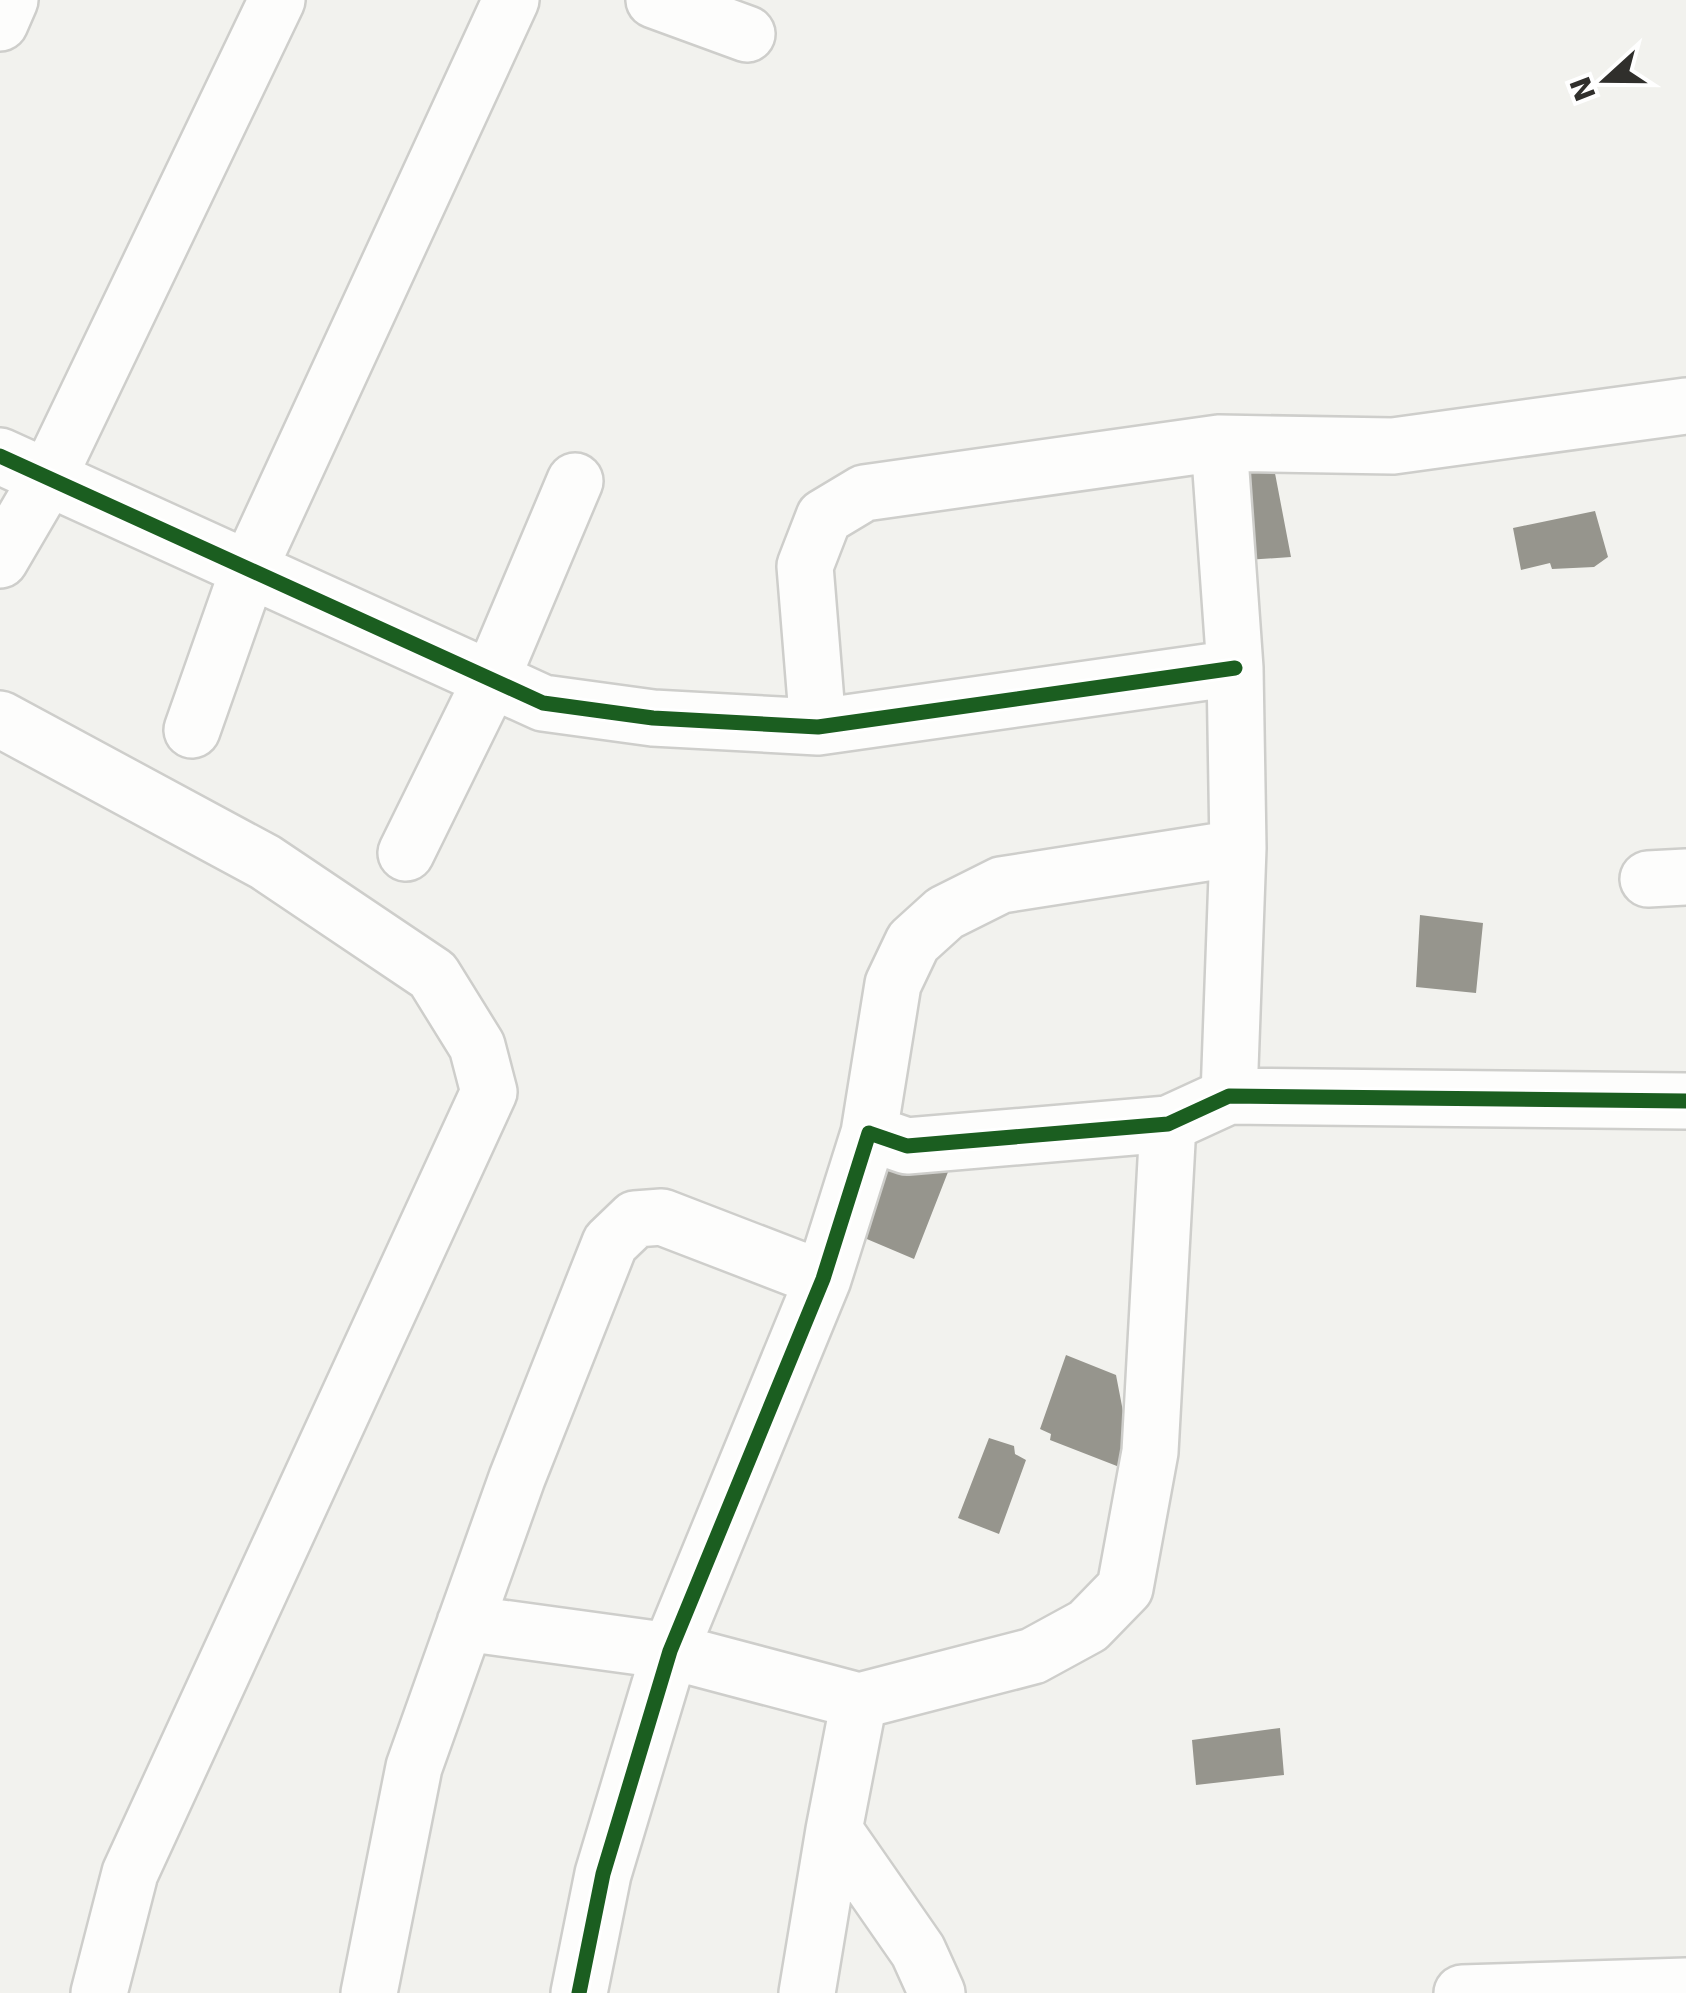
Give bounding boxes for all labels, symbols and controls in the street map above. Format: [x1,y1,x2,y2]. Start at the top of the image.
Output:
north arrow [1556,30,1656,130]
text: N [1564,72,1603,106]

